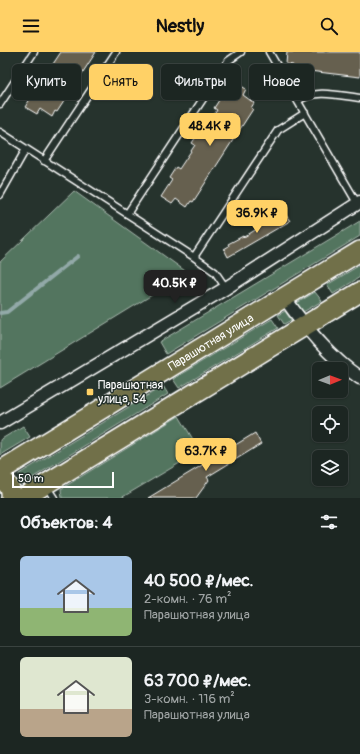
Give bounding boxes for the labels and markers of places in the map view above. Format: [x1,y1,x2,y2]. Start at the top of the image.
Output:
pin: 48.4K ₽ [173,113,247,147]
pin: 36.9K ₽ [220,200,294,234]
pin: 40.5K ₽ [138,270,212,304]
place label: Парашютная улица, 54 [97,378,163,407]
marker: Парашютная улица, 54 [85,387,95,397]
pin: 63.7K ₽ [169,438,243,472]

